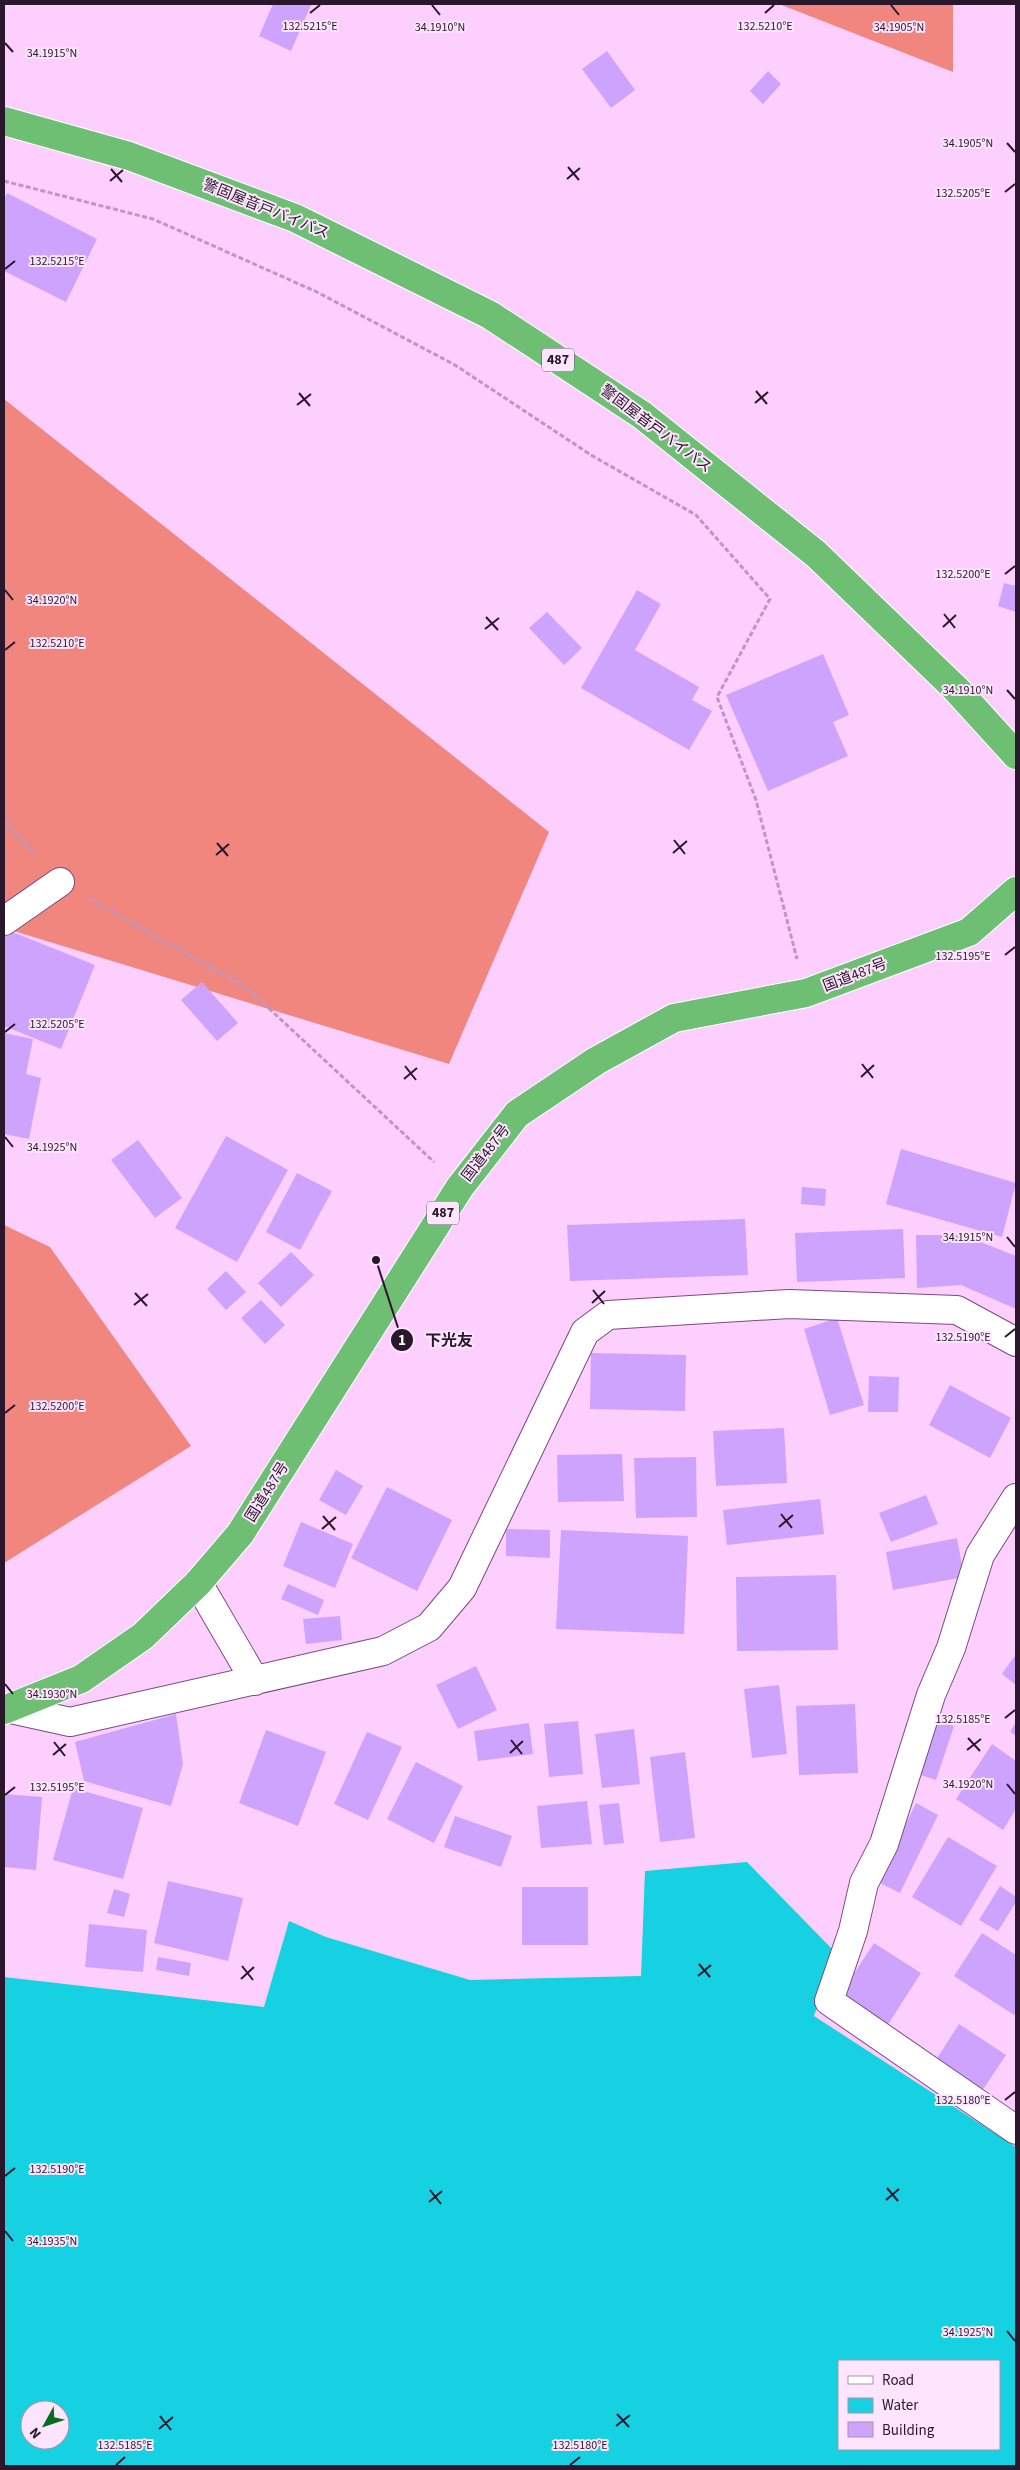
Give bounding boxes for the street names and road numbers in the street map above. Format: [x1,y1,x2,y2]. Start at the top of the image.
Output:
street label: 警固屋音戸バイパス [200,174,332,244]
road number: 487 [542,348,574,372]
street label: 警固屋音戸バイパス [596,380,716,478]
street label: 国道487号 [820,953,890,997]
street label: 国道487号 [457,1120,515,1186]
road number: 487 [427,1202,459,1224]
street label: 国道487号 [240,1458,294,1526]

